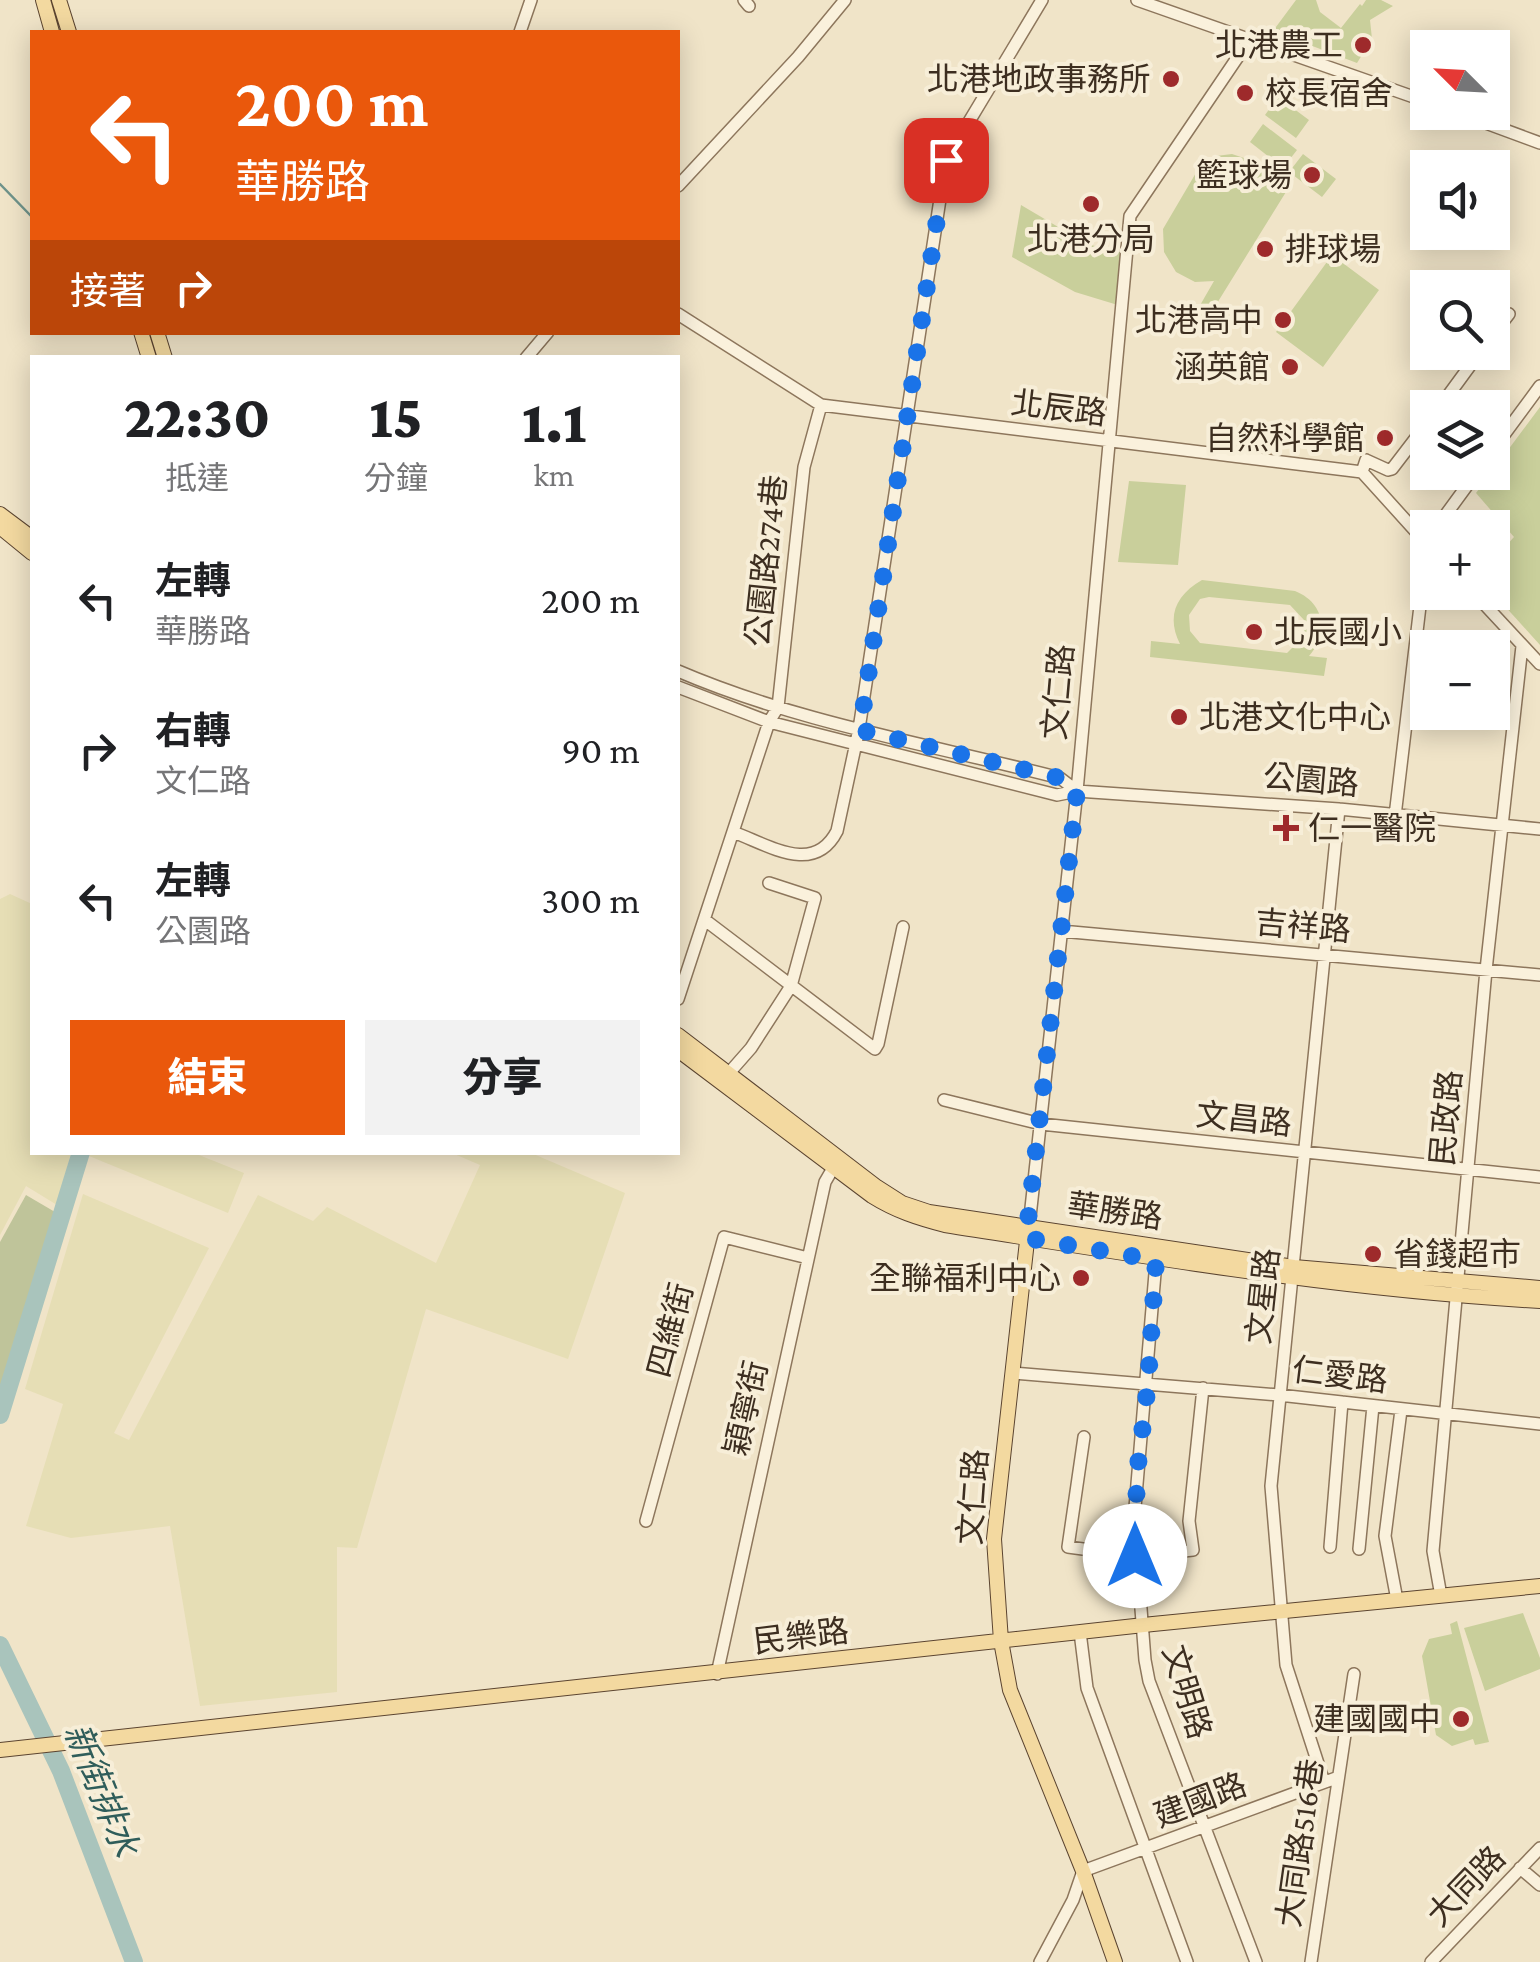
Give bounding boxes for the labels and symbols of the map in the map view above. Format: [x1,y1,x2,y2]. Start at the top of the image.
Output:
place label: 北港農工 [1215,27,1343,63]
north arrow [1410,30,1510,130]
marker: 北港農工 [1352,34,1374,56]
place label: 北港地政事務所 [927,61,1151,97]
marker: 北港地政事務所 [1160,68,1182,90]
place label: 校長宿舍 [1265,75,1393,111]
marker: 校長宿舍 [1234,82,1256,104]
pin [904,118,989,203]
place label: 籃球場 [1196,157,1292,193]
marker: 籃球場 [1301,164,1323,186]
marker: 北港分局 [1080,193,1102,215]
place label: 北港分局 [1027,221,1155,257]
place label: 排球場 [1285,231,1381,267]
marker: 排球場 [1254,238,1276,260]
place label: 北港高中 [1135,302,1263,338]
marker: 北港高中 [1272,309,1294,331]
place label: 涵英館 [1174,349,1270,385]
marker: 涵英館 [1279,356,1301,378]
street label: 北辰路 [1009,384,1109,432]
place label: 自然科學館 [1205,420,1365,456]
marker: 自然科學館 [1374,427,1396,449]
street label: 公園路274巷 [739,473,793,649]
place label: 北辰國小 [1274,614,1402,650]
marker: 北辰國小 [1243,621,1265,643]
street label: 文仁路 [1036,643,1080,741]
place label: 北港文化中心 [1199,699,1391,735]
marker: 北港文化中心 [1168,706,1190,728]
street label: 公園路 [1262,758,1360,802]
place label: 仁一醫院 [1308,810,1436,846]
marker: 仁一醫院 [1273,815,1299,841]
street label: 吉祥路 [1254,904,1352,948]
street label: 民政路 [1424,1069,1468,1167]
street label: 文昌路 [1194,1096,1294,1142]
street label: 華勝路 [1065,1186,1165,1236]
place label: 省錢超市 [1393,1236,1521,1272]
marker: 省錢超市 [1362,1243,1384,1265]
street label: 文星路 [1240,1246,1286,1346]
place label: 全聯福利中心 [869,1260,1061,1296]
marker: 全聯福利中心 [1070,1267,1092,1289]
street label: 四維街 [640,1279,700,1381]
street label: 仁愛路 [1290,1351,1390,1399]
street label: 穎寧街 [718,1357,774,1459]
street label: 文仁路 [952,1448,994,1546]
position arrow [1083,1504,1187,1608]
street label: 民樂路 [751,1612,851,1660]
street label: 文明路 [1156,1641,1218,1743]
place label: 建國國中 [1313,1701,1441,1737]
marker: 建國國中 [1450,1708,1472,1730]
water label: 新街排水 [57,1718,146,1864]
street label: 大同路516巷 [1270,1756,1330,1930]
street label: 建國路 [1149,1766,1251,1834]
street label: 大同路 [1420,1839,1512,1933]

